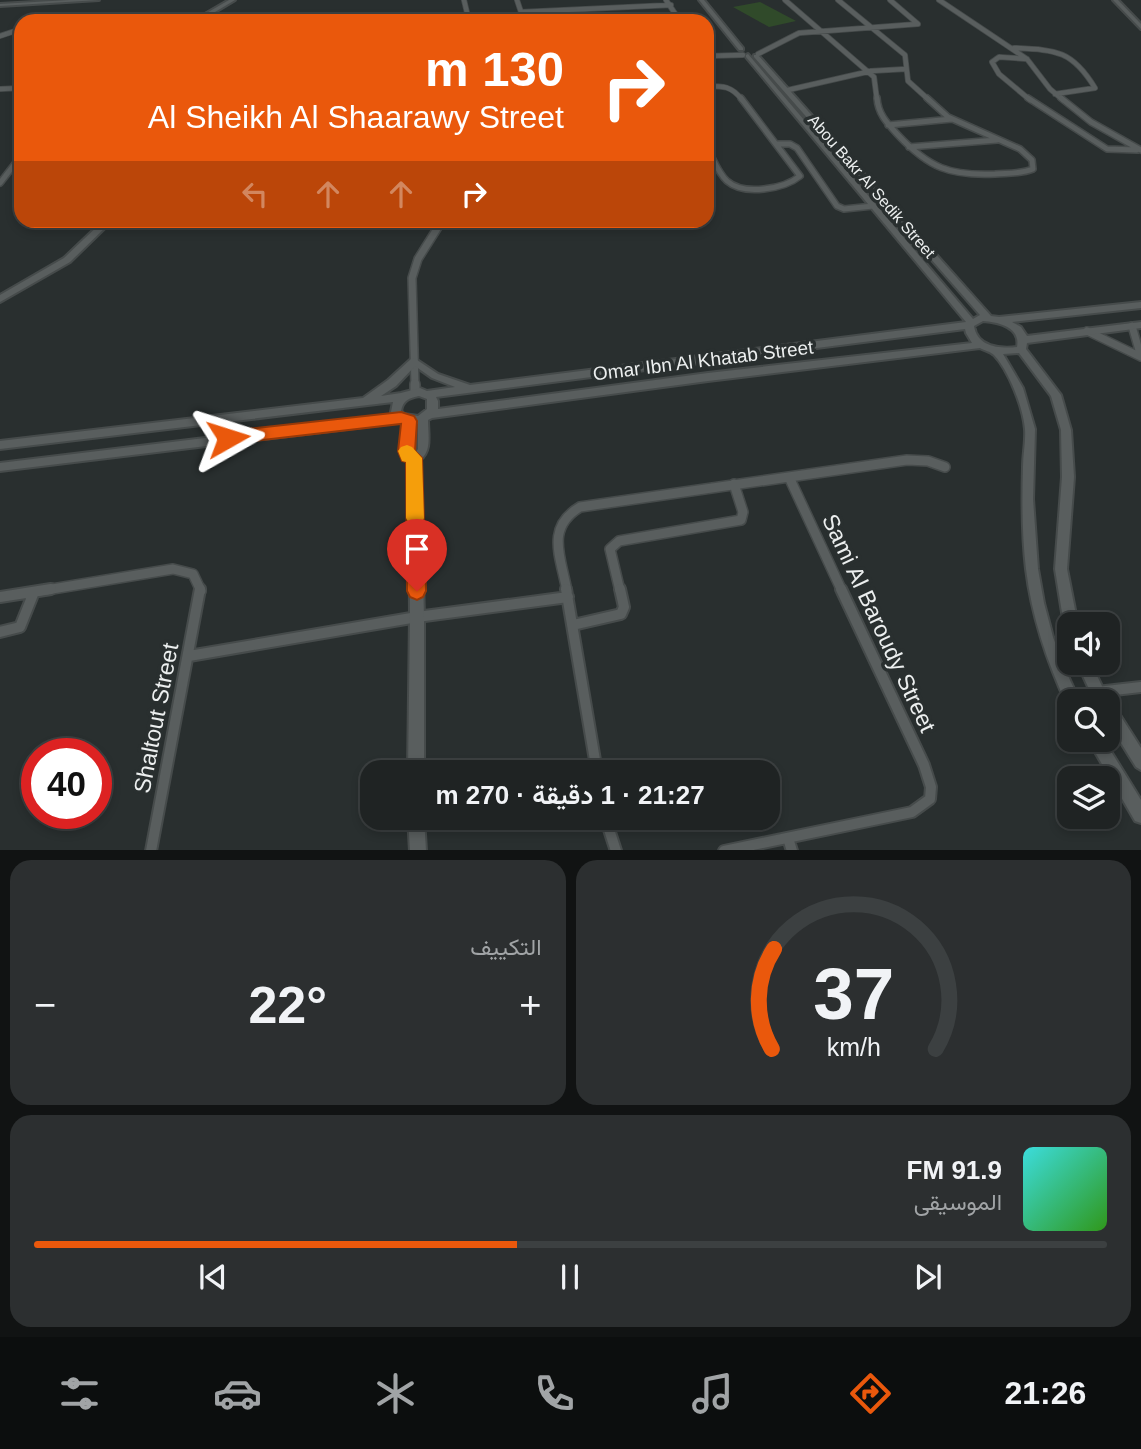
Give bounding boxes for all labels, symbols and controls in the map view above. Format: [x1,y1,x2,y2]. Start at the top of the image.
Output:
text: 130 m [425,42,564,96]
icon: right [588,42,679,133]
text: Al Sheikh Al Shaarawy Street [148,99,564,135]
street label: Abou Bakr Al Sedik Street [805,111,939,262]
icon: left [236,175,274,213]
icon: ahead [309,175,347,213]
icon: ahead [382,175,420,213]
icon: right [455,175,493,213]
street label: Omar Ibn Al Khatab Street [592,336,815,384]
position arrow [191,401,265,475]
street label: Sami Al Baroudy Street [817,510,941,737]
pin [387,519,447,591]
icon: arrive [398,530,436,568]
map controls [1057,612,1120,829]
button: sound [1057,612,1120,675]
street label: Shaltout Street [129,640,183,795]
button: search [1057,689,1120,752]
speed limit sign: 40 [21,738,112,829]
button: layers [1057,766,1120,829]
text: 21:27 · 1 دقيقة · 270 m [435,780,705,810]
text: التكييف [470,934,542,960]
text: 37 [813,953,894,1034]
text: 22° [248,976,327,1034]
text: − [34,984,56,1026]
text: + [519,984,541,1026]
text: km/h [826,1032,880,1060]
text: 91.9 FM [907,1155,1002,1185]
text: الموسيقى [914,1189,1002,1215]
icon: previous [194,1258,232,1296]
icon: pause [551,1258,589,1296]
icon: next [909,1258,947,1296]
icon: filters [55,1369,104,1418]
icon: car [213,1369,262,1418]
icon: climate [371,1369,420,1418]
icon: phone [530,1369,579,1418]
icon: music [688,1369,737,1418]
icon: directions [846,1369,895,1418]
text: 21:26 [1005,1375,1086,1411]

